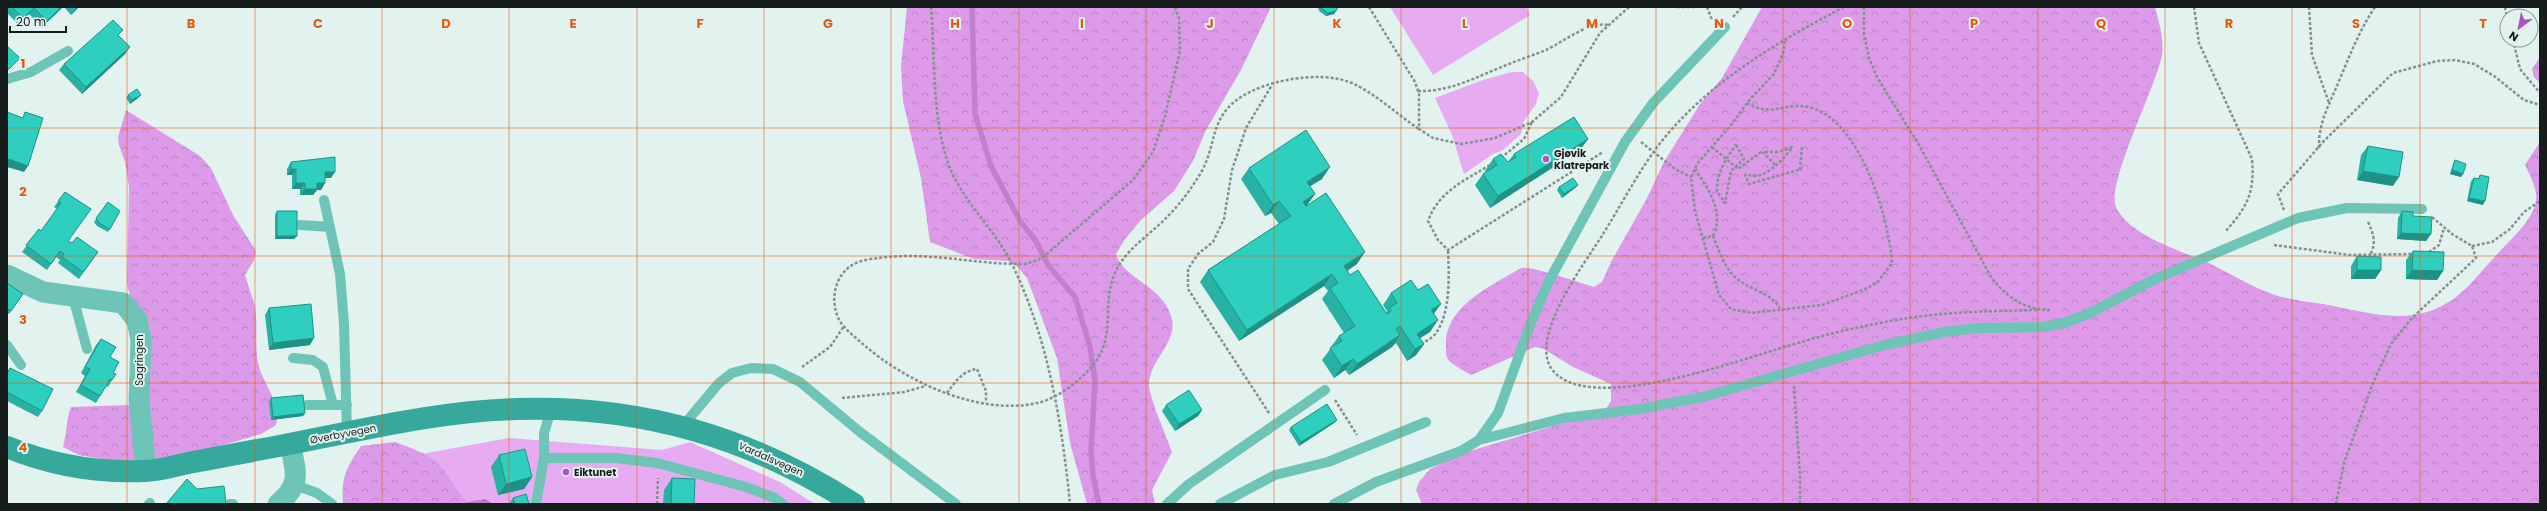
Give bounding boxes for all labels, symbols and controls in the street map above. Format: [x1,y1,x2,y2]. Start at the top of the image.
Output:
scale bar [10,8,66,34]
north arrow [2499,8,2539,48]
text: 20 m [16,13,46,30]
text: B [187,14,196,33]
text: C [313,14,323,33]
text: D [441,14,451,33]
text: E [569,14,577,33]
text: F [696,14,704,33]
text: G [823,14,833,33]
text: H [950,14,960,33]
text: I [1080,14,1084,33]
text: J [1206,14,1214,33]
text: K [1332,14,1342,33]
text: L [1462,14,1468,33]
text: M [1586,14,1598,33]
text: N [1714,14,1724,33]
text: O [1842,14,1852,33]
text: P [1970,14,1978,33]
text: Q [2096,14,2106,33]
text: R [2225,14,2233,33]
text: S [2352,14,2360,33]
text: T [2479,14,2487,33]
text: N [2506,28,2521,45]
text: 1 [21,54,25,73]
place label: Gjøvik Klatrepark [1554,146,1610,173]
marker: Gjøvik Klatrepark [1541,154,1551,164]
text: 2 [19,182,27,201]
text: 3 [19,310,27,329]
street label: Sagringen [132,334,147,386]
street label: Øverbyvegen [309,420,377,448]
text: 4 [19,438,28,457]
street label: Vardalsvegen [736,438,806,480]
place label: Eiktunet [574,465,616,480]
marker: Eiktunet [561,467,571,477]

